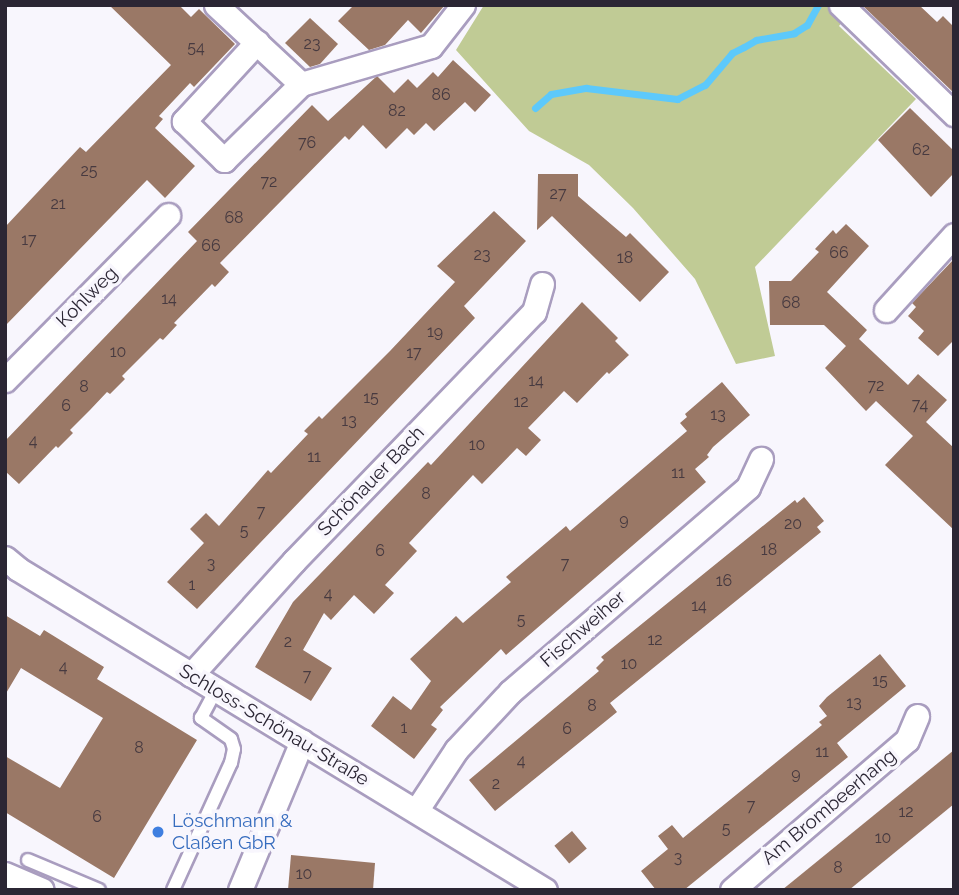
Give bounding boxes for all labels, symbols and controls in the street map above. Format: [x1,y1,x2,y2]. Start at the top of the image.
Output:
house number: 23 [304,34,320,54]
house number: 54 [187,38,205,58]
house number: 86 [431,85,451,105]
house number: 82 [388,101,406,121]
house number: 76 [298,133,316,153]
house number: 62 [912,140,930,160]
house number: 25 [80,161,98,181]
house number: 72 [261,172,277,192]
house number: 27 [550,184,566,204]
house number: 21 [50,194,66,214]
house number: 68 [224,208,244,228]
house number: 17 [21,230,37,250]
house number: 66 [201,236,221,256]
house number: 66 [829,243,849,263]
house number: 23 [474,245,490,265]
house number: 18 [617,248,633,268]
street label: Kohlweg [52,262,122,332]
house number: 14 [161,289,177,309]
house number: 68 [781,293,801,313]
house number: 19 [427,322,443,342]
house number: 10 [110,342,126,362]
house number: 17 [406,343,422,363]
house number: 14 [528,371,544,391]
house number: 72 [868,376,884,396]
house number: 8 [79,377,89,397]
house number: 15 [363,388,379,408]
house number: 12 [513,392,529,412]
house number: 74 [912,395,928,415]
house number: 6 [61,396,71,416]
house number: 13 [710,405,726,425]
house number: 13 [341,411,357,431]
street label: Schönauer Bach [313,421,429,541]
house number: 4 [29,431,37,451]
house number: 10 [469,435,485,455]
house number: 11 [307,447,321,467]
house number: 11 [671,463,685,483]
house number: 8 [421,484,431,504]
house number: 7 [257,502,265,522]
house number: 9 [619,510,629,530]
house number: 20 [784,514,802,534]
house number: 5 [240,521,248,541]
house number: 18 [761,540,777,560]
house number: 6 [375,541,385,561]
house number: 3 [207,554,215,574]
house number: 7 [561,554,569,574]
house number: 16 [716,571,732,591]
house number: 1 [189,575,195,595]
house number: 4 [324,584,332,604]
street label: Fischweiher [536,586,630,672]
house number: 14 [691,596,707,616]
house number: 5 [517,610,525,630]
house number: 12 [647,630,663,650]
house number: 2 [284,632,292,652]
house number: 10 [621,654,637,674]
house number: 4 [59,657,67,677]
street label: Schloss-Schönau-Straße [175,659,373,791]
house number: 7 [303,666,311,686]
house number: 15 [872,671,888,691]
house number: 13 [846,693,862,713]
house number: 8 [587,696,597,716]
house number: 1 [401,718,407,738]
house number: 6 [562,719,572,739]
house number: 8 [134,738,144,758]
house number: 11 [815,742,829,762]
street label: Am Brombeerhang [757,744,901,870]
house number: 4 [517,751,525,771]
house number: 9 [791,764,801,784]
house number: 2 [492,774,500,794]
house number: 7 [747,796,755,816]
house number: 12 [898,802,914,822]
house number: 6 [92,807,102,827]
place label: Löschmann & Claßen GbR [172,810,292,854]
house number: 5 [722,819,730,839]
marker: Löschmann & Claßen GbR [150,824,166,840]
house number: 10 [875,828,891,848]
house number: 3 [674,848,682,868]
house number: 8 [833,858,843,878]
house number: 10 [296,864,312,884]

